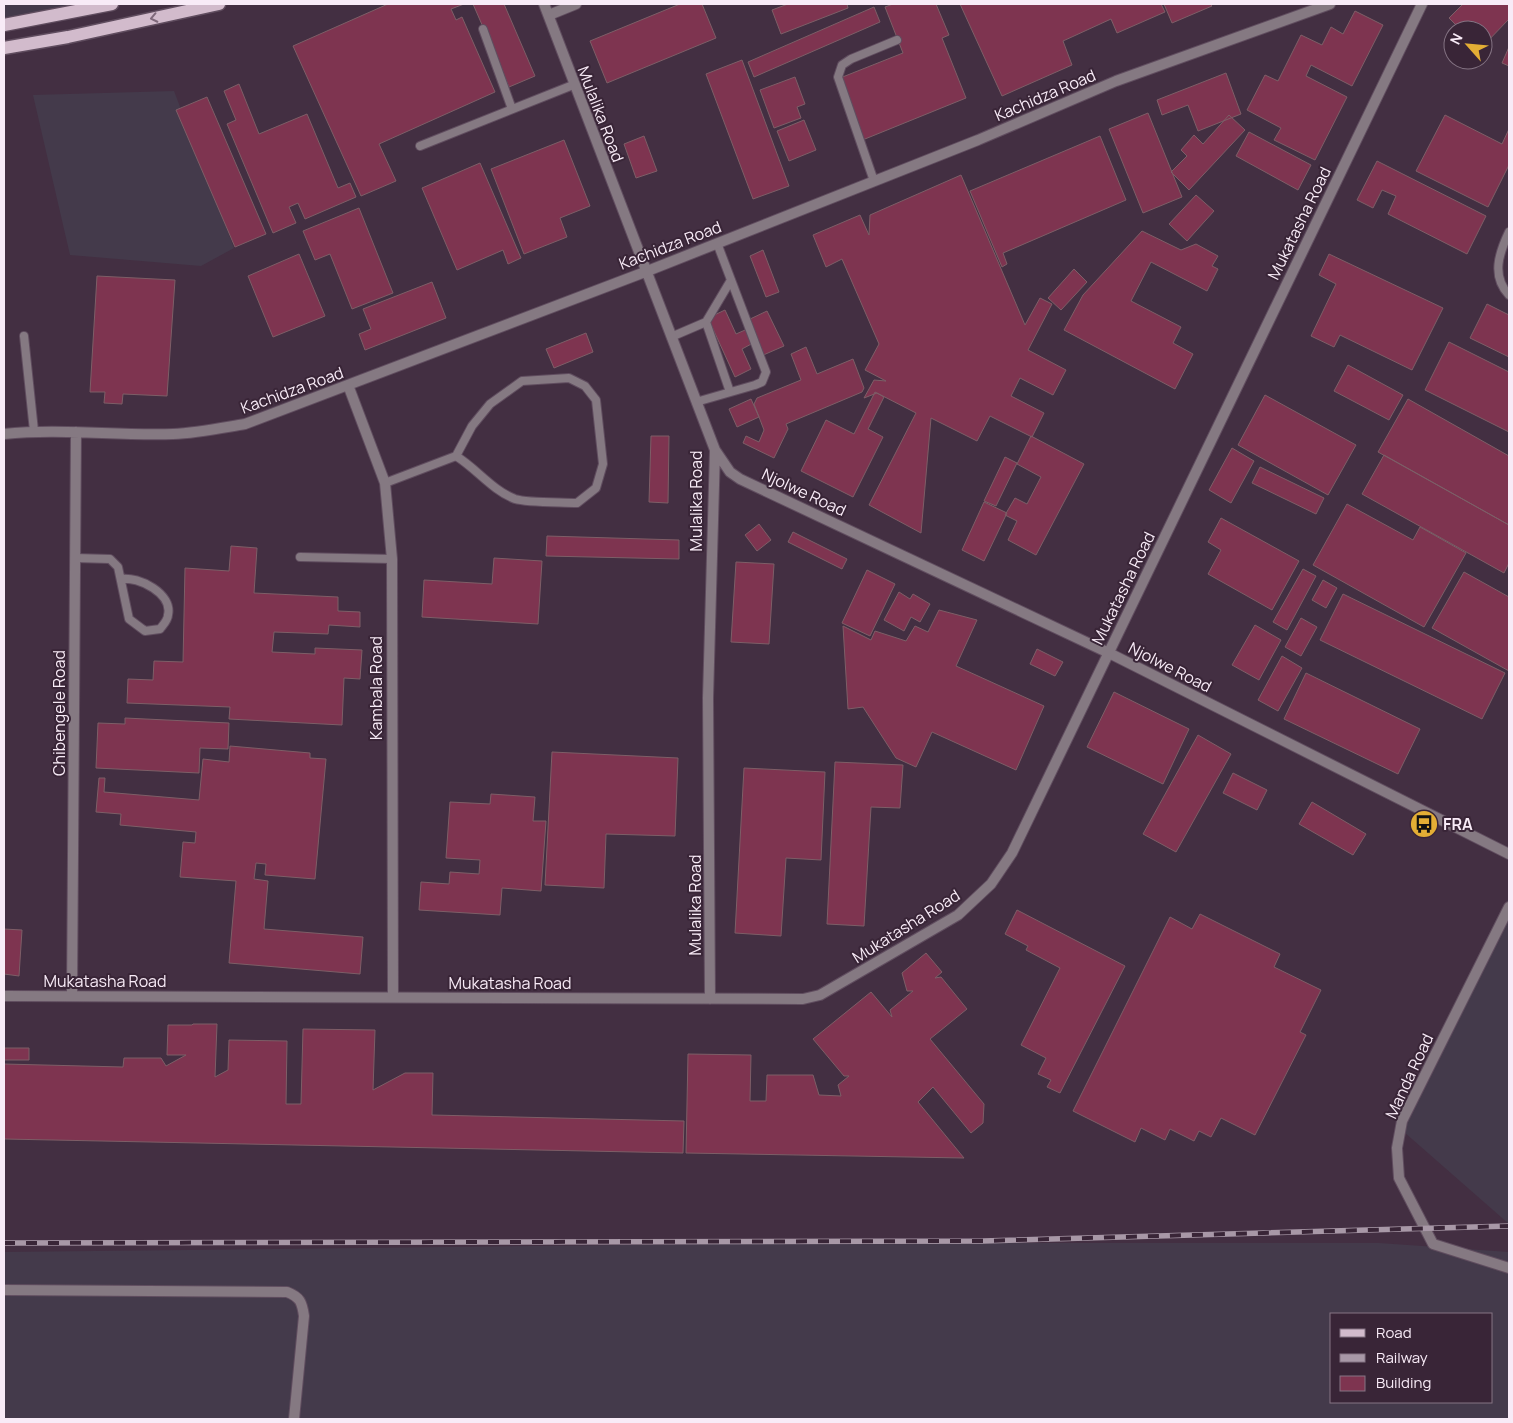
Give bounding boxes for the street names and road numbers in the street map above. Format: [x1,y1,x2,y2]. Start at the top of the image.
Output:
street label: Mulalika Road [573,63,629,165]
street label: Kachidza Road [991,64,1099,126]
street label: Mukatasha Road [1262,163,1336,283]
street label: Kachidza Road [616,215,724,275]
street label: Kachidza Road [238,361,346,419]
street label: Mulalika Road [685,451,707,552]
street label: Njolwe Road [758,463,850,521]
street label: Mukatasha Road [1086,528,1160,648]
street label: Kambala Road [365,636,387,740]
street label: Njolwe Road [1125,637,1215,697]
street label: Chibengele Road [48,650,70,776]
street label: Mulalika Road [684,855,706,956]
street label: Mukatasha Road [848,884,964,968]
street label: Mukatasha Road [44,970,166,992]
street label: Mukatasha Road [449,972,571,994]
street label: Manda Road [1380,1030,1438,1122]

